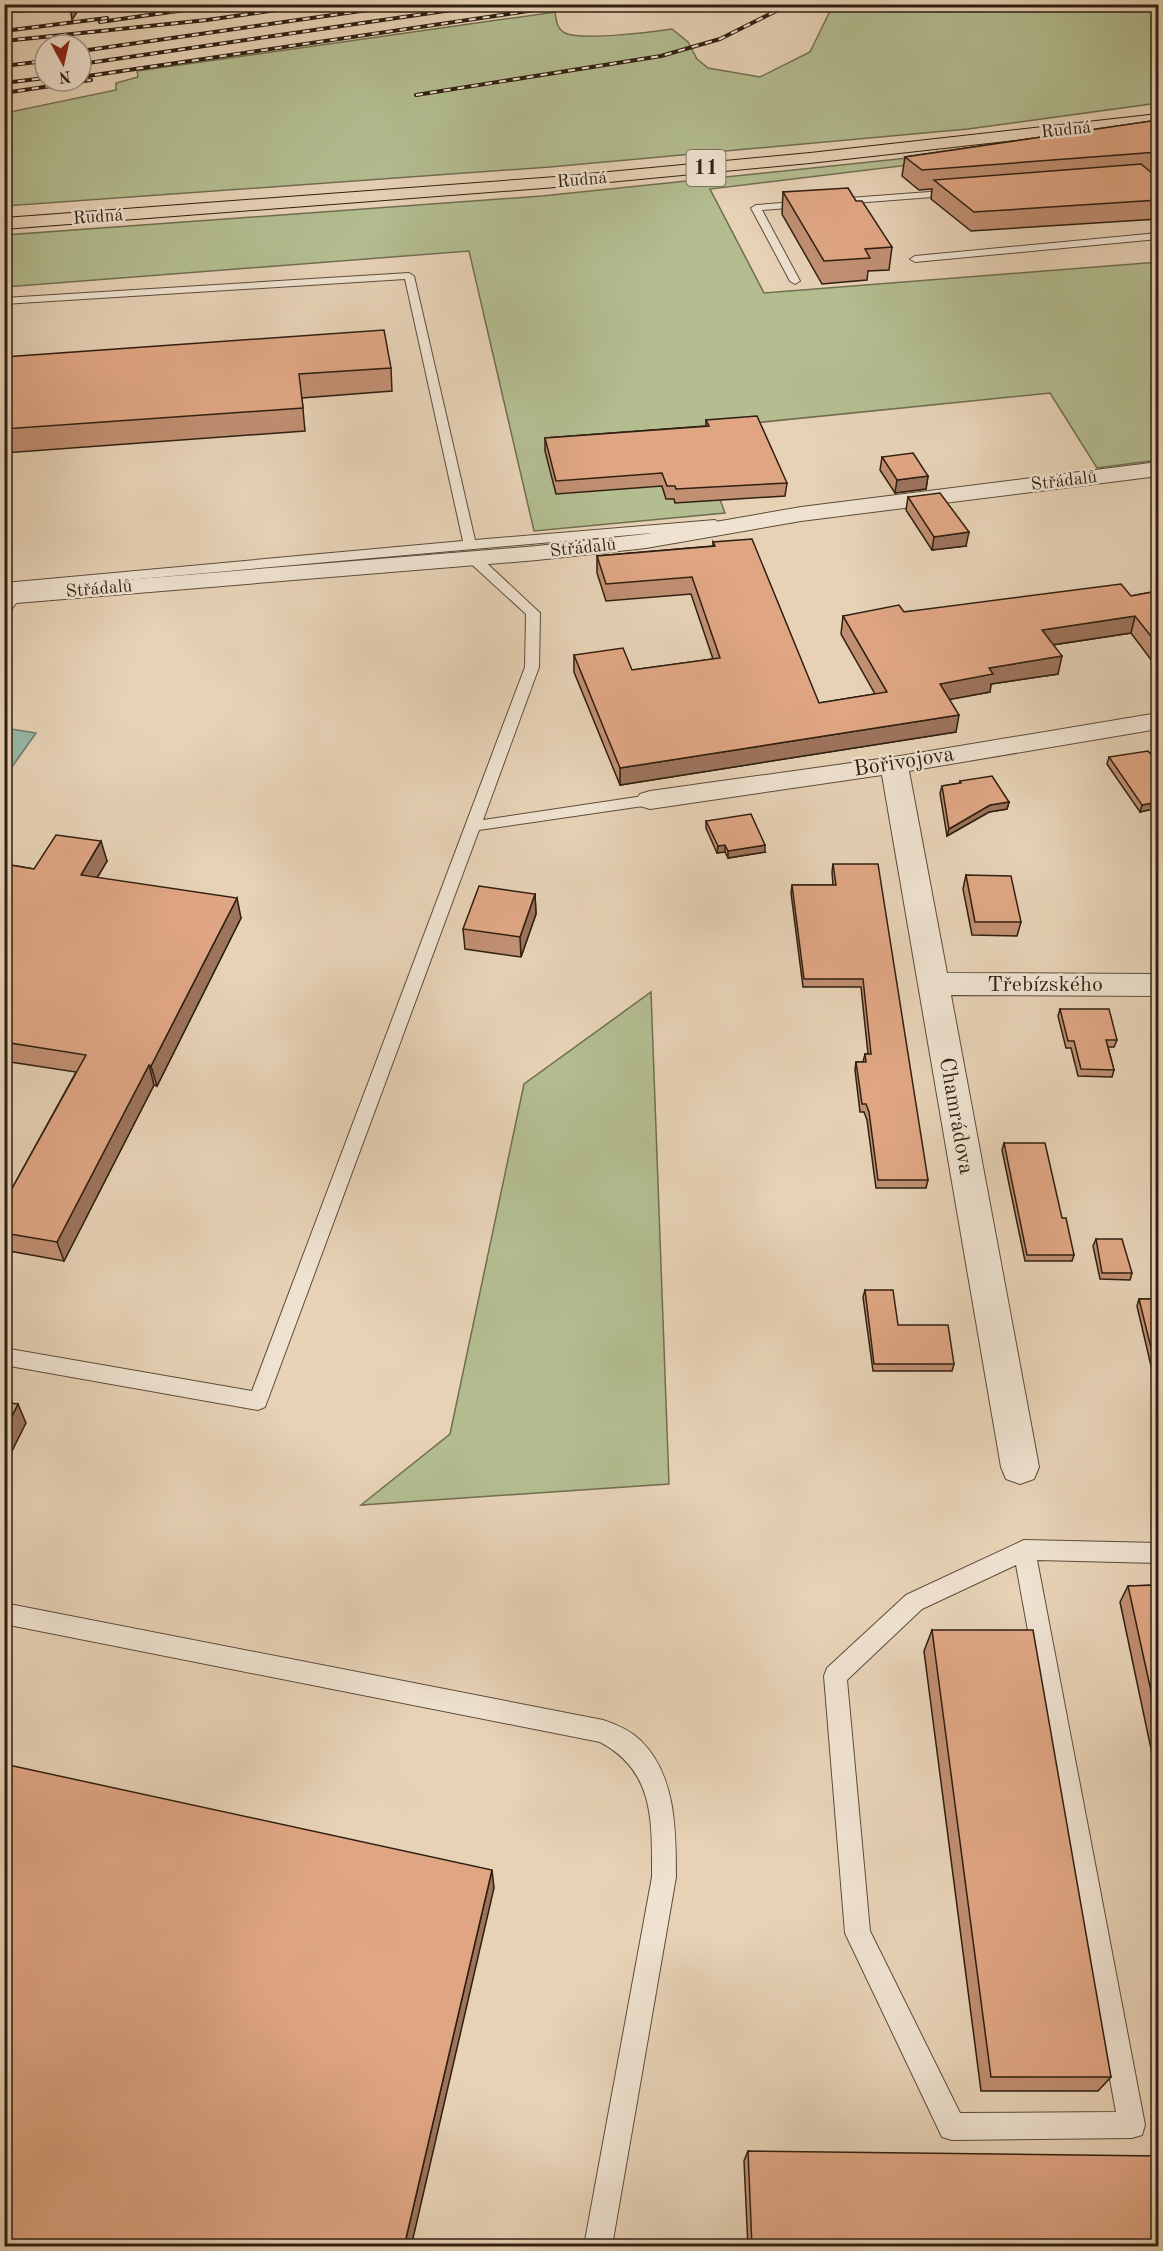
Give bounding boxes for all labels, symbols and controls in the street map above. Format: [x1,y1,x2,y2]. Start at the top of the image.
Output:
north arrow [33,33,93,93]
text: N [57,67,72,85]
street label: Rudná [1040,118,1092,142]
road number: 11 [686,150,726,186]
street label: Rudná [556,169,608,191]
street label: Rudná [72,206,124,228]
street label: Střádalů [1030,468,1098,494]
street label: Střádalů [549,536,617,560]
street label: Střádalů [65,577,133,601]
street label: Bořivojova [852,743,956,781]
street label: Třebízského [987,974,1103,996]
street label: Chamrádova [935,1056,977,1176]

